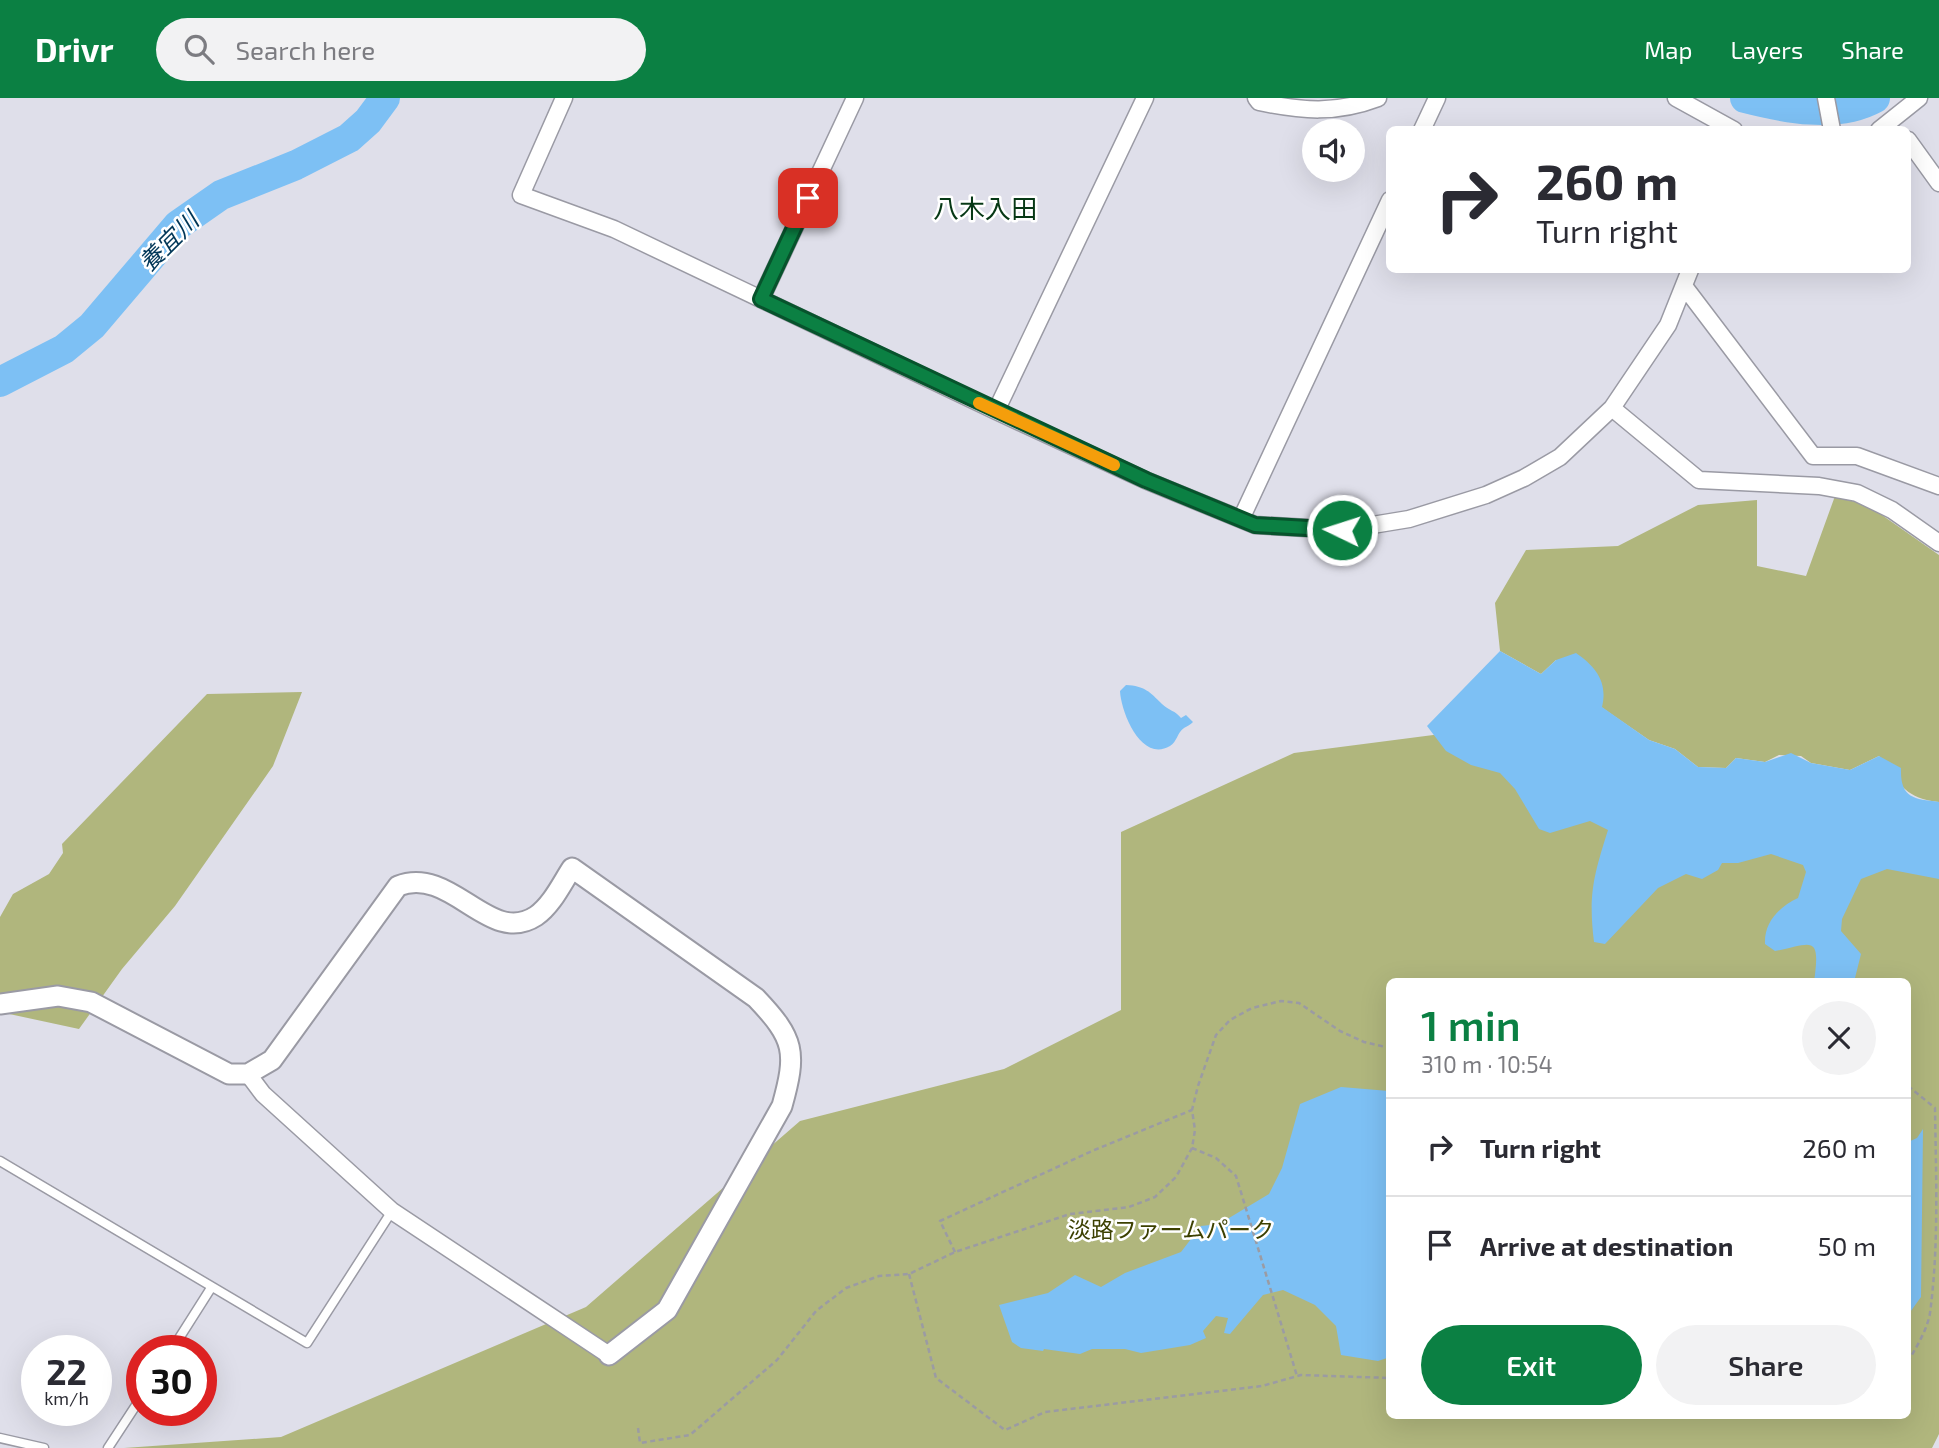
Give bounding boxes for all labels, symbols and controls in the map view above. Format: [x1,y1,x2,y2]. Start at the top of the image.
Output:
search box [156,18,646,81]
text: Drivr [35,29,114,69]
icon: search [180,30,218,68]
text: Search here [236,34,375,65]
text: Map [1644,35,1692,64]
text: Layers [1730,35,1803,64]
text: Share [1841,35,1904,64]
map controls [1302,119,1365,182]
button: sound [1302,119,1365,182]
text: 260 m [1536,151,1678,210]
icon: right [1421,154,1512,245]
pin [778,168,838,228]
icon: arrive [789,179,827,217]
district label: 八木入田 [933,192,1037,223]
water label: 養宜川 [132,203,206,277]
text: Turn right [1536,211,1678,249]
position arrow [1305,493,1379,567]
text: 1 min [1421,999,1521,1049]
button: close [1802,1001,1876,1075]
text: 310 m · 10:54 [1421,1050,1553,1078]
icon: right [1421,1128,1459,1166]
text: Turn right [1480,1132,1601,1163]
text: 260 m [1802,1132,1876,1163]
park label: 淡路ファームパーク [1068,1215,1274,1243]
icon: arrive [1421,1226,1459,1264]
text: Arrive at destination [1480,1230,1733,1261]
text: 50 m [1818,1230,1876,1261]
button: Exit [1421,1325,1642,1405]
button: Share [1656,1325,1876,1405]
speed limit sign: 30 [126,1335,217,1426]
text: 22 [46,1350,87,1392]
text: km/h [44,1387,89,1409]

